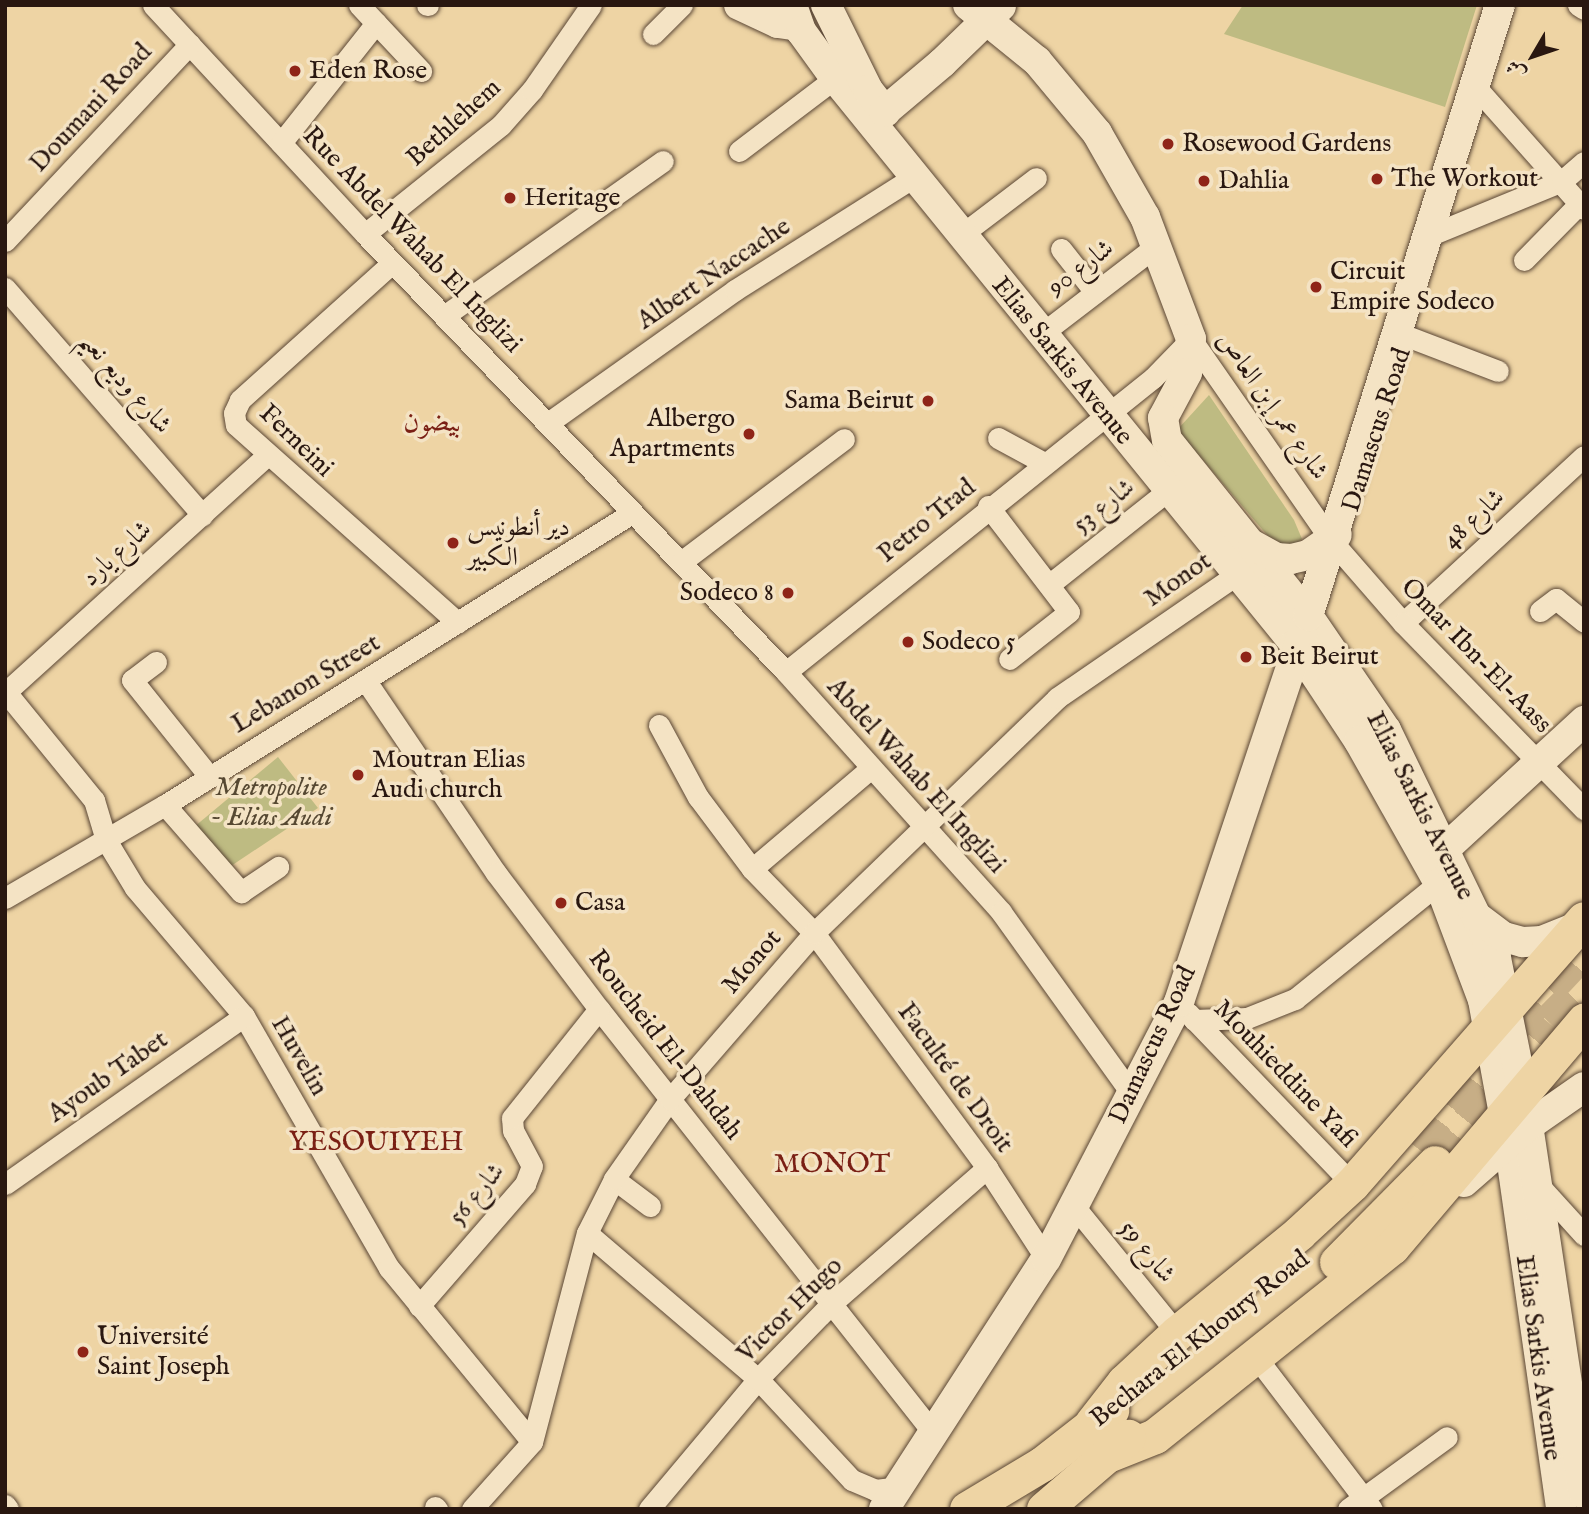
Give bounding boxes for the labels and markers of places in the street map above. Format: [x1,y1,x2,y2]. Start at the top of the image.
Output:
place label: Eden Rose [309,55,427,87]
marker: Eden Rose [287,63,303,79]
place label: Rosewood Gardens [1182,128,1391,160]
marker: Rosewood Gardens [1160,136,1176,152]
place label: The Workout [1391,163,1538,195]
place label: Dahlia [1218,165,1289,197]
marker: The Workout [1369,171,1385,187]
marker: Dahlia [1196,173,1212,189]
place label: Heritage [524,182,621,214]
marker: Heritage [502,190,518,206]
place label: Circuit Empire Sodeco [1330,256,1495,318]
marker: Circuit Empire Sodeco [1308,279,1324,295]
place label: Sama Beirut [784,385,914,417]
marker: Sama Beirut [920,393,936,409]
place label: Albergo Apartments [610,403,735,464]
marker: Albergo Apartments [741,426,757,442]
place label: دير أنطونيس الكبير [467,512,570,574]
marker: دير أنطونيس الكبير [445,535,461,551]
place label: Sodeco 8 [680,577,774,609]
marker: Sodeco 8 [780,585,796,601]
place label: Sodeco 5 [922,626,1015,658]
marker: Sodeco 5 [900,634,916,650]
place label: Beit Beirut [1260,641,1379,673]
marker: Beit Beirut [1238,649,1254,665]
place label: Moutran Elias Audi church [372,744,525,806]
marker: Moutran Elias Audi church [350,767,366,783]
place label: Casa [575,887,625,919]
marker: Casa [553,895,569,911]
place label: Université Saint Joseph [97,1321,230,1382]
marker: Université Saint Joseph [75,1344,91,1360]

